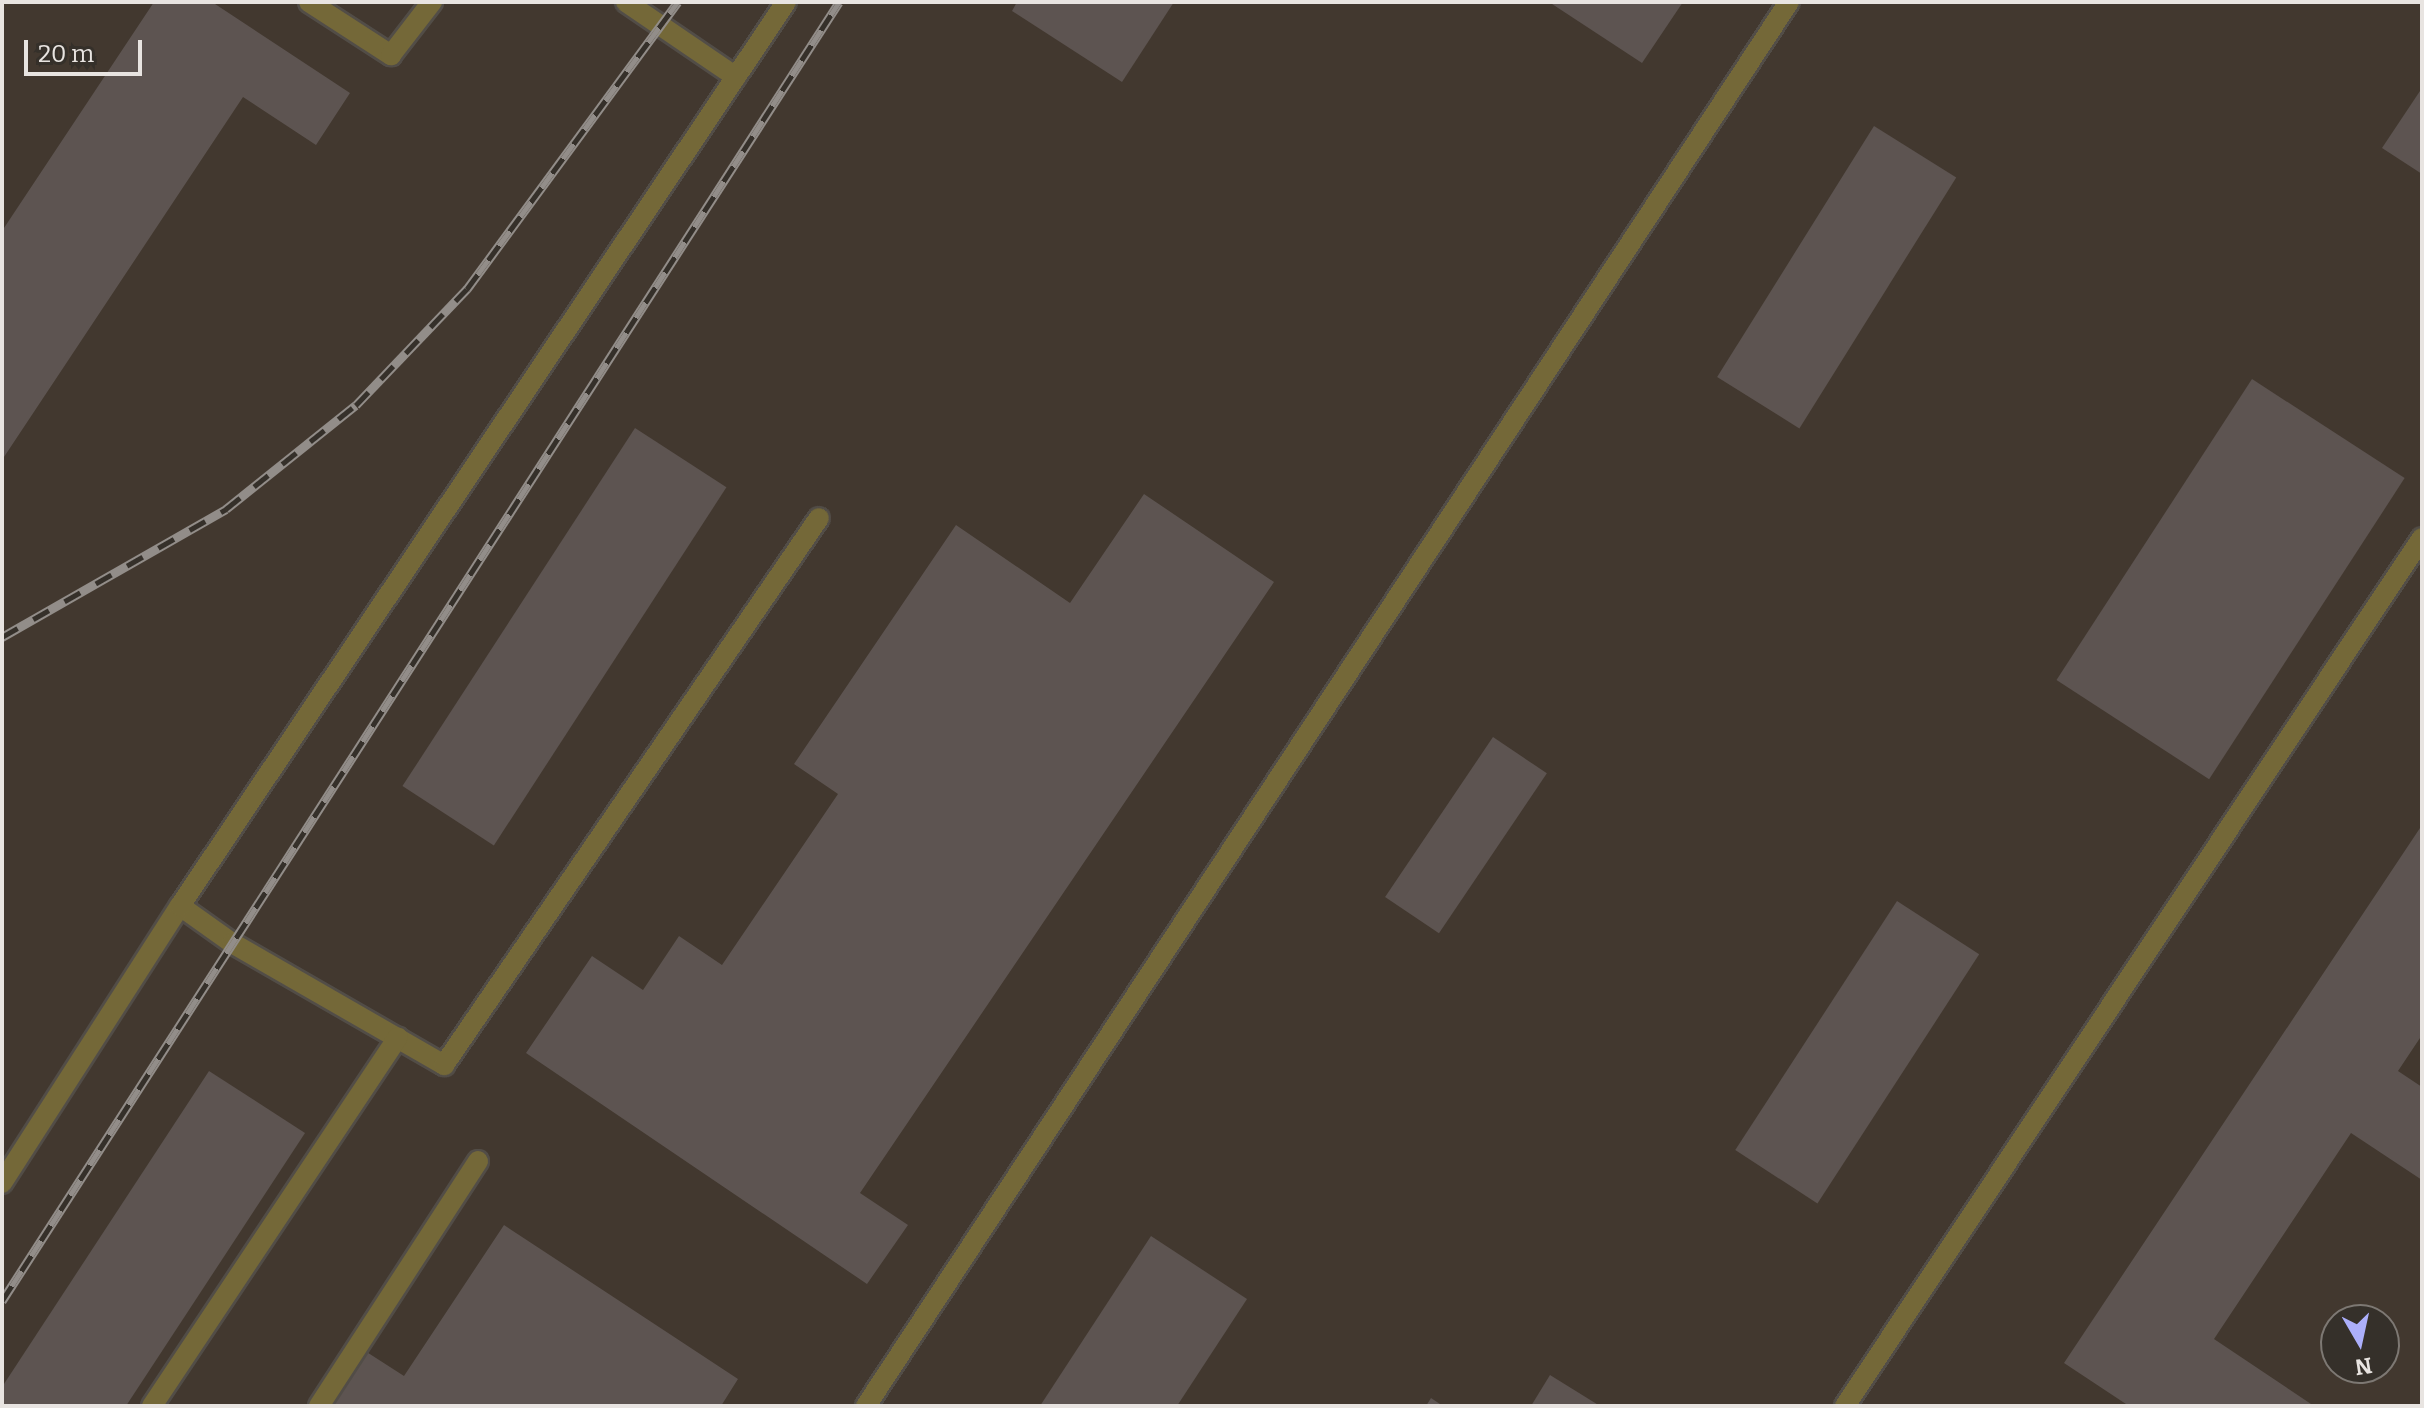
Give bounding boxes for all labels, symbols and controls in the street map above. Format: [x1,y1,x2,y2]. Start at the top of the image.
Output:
scale bar [28,24,146,74]
text: 20 m [38,40,94,68]
north arrow [2320,1304,2400,1384]
text: N [2353,1352,2374,1381]

